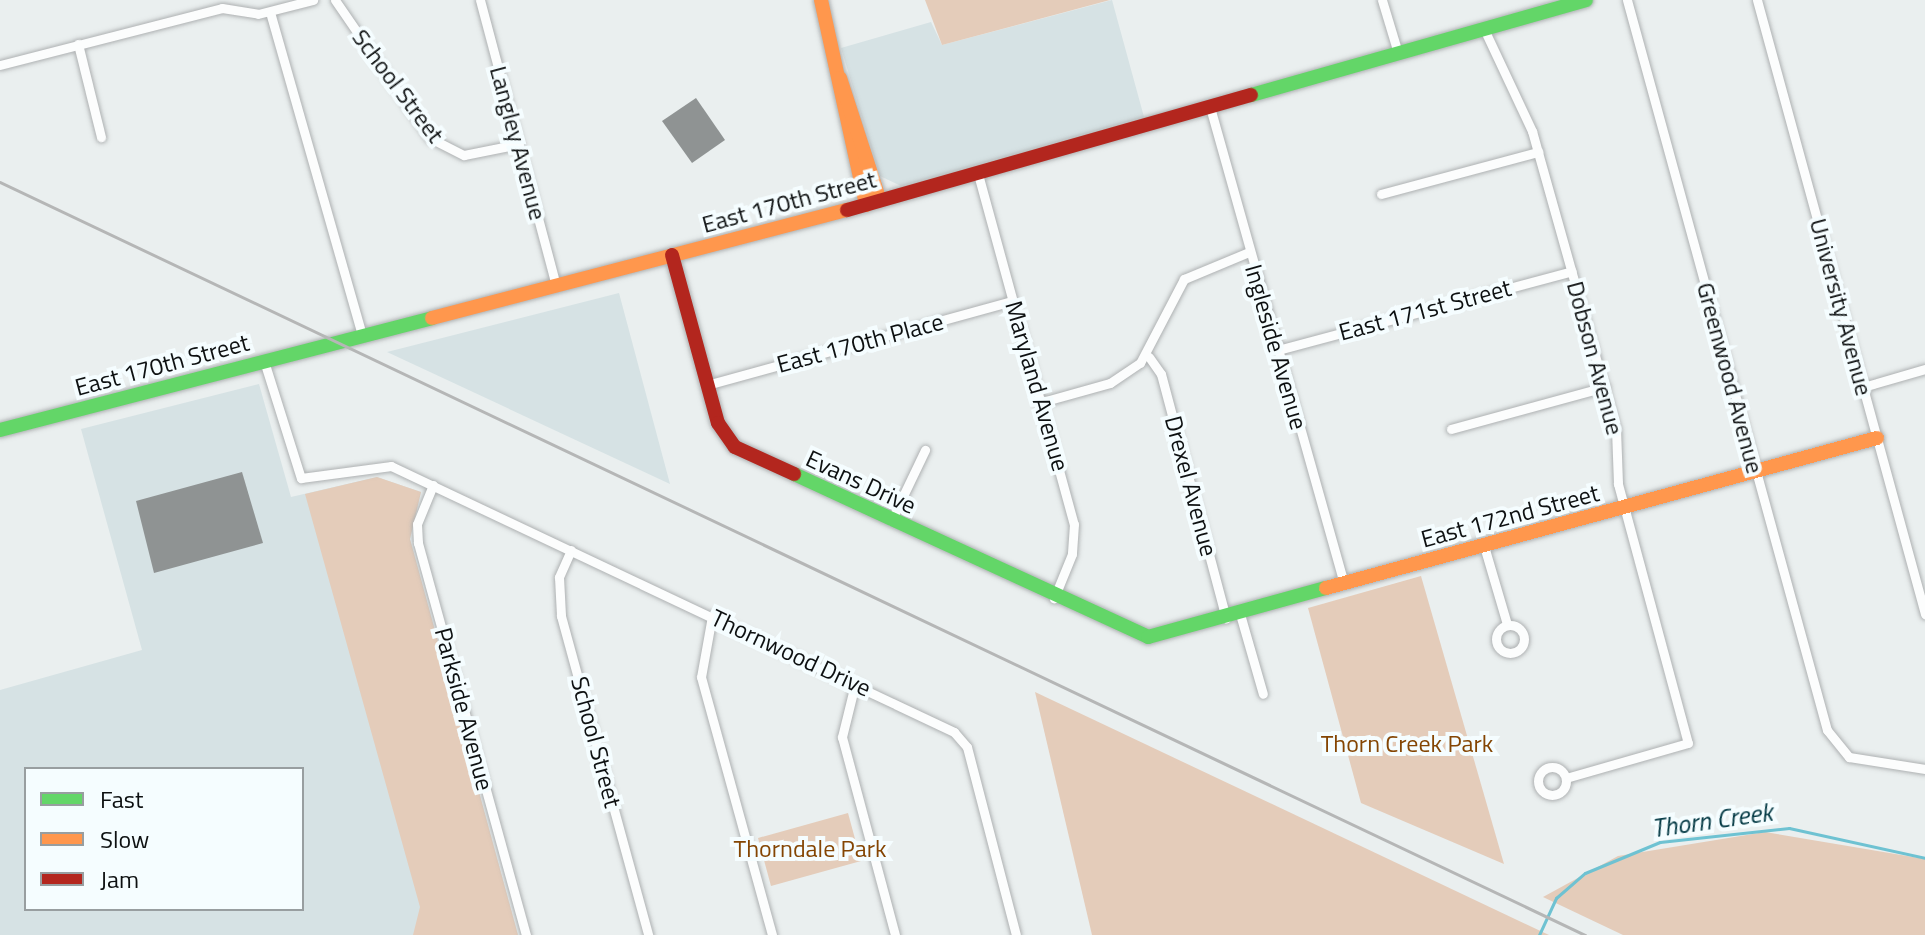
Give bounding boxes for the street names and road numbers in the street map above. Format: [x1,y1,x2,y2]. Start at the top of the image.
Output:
street label: School Street [346,24,450,148]
street label: Langley Avenue [484,63,552,223]
street label: East 170th Street [699,165,879,239]
street label: University Avenue [1804,215,1878,399]
street label: Ingleside Avenue [1239,261,1313,433]
street label: East 171st Street [1336,273,1514,347]
street label: Dobson Avenue [1561,278,1629,438]
street label: Greenwood Avenue [1691,279,1769,477]
street label: Maryland Avenue [999,298,1075,474]
street label: East 170th Place [774,307,946,379]
street label: East 170th Street [72,328,252,402]
street label: Drexel Avenue [1158,413,1224,559]
street label: Evans Drive [801,444,921,520]
street label: East 172nd Street [1418,478,1602,554]
street label: Thornwood Drive [706,603,876,703]
street label: Parkside Avenue [428,624,500,794]
street label: School Street [565,673,627,811]

